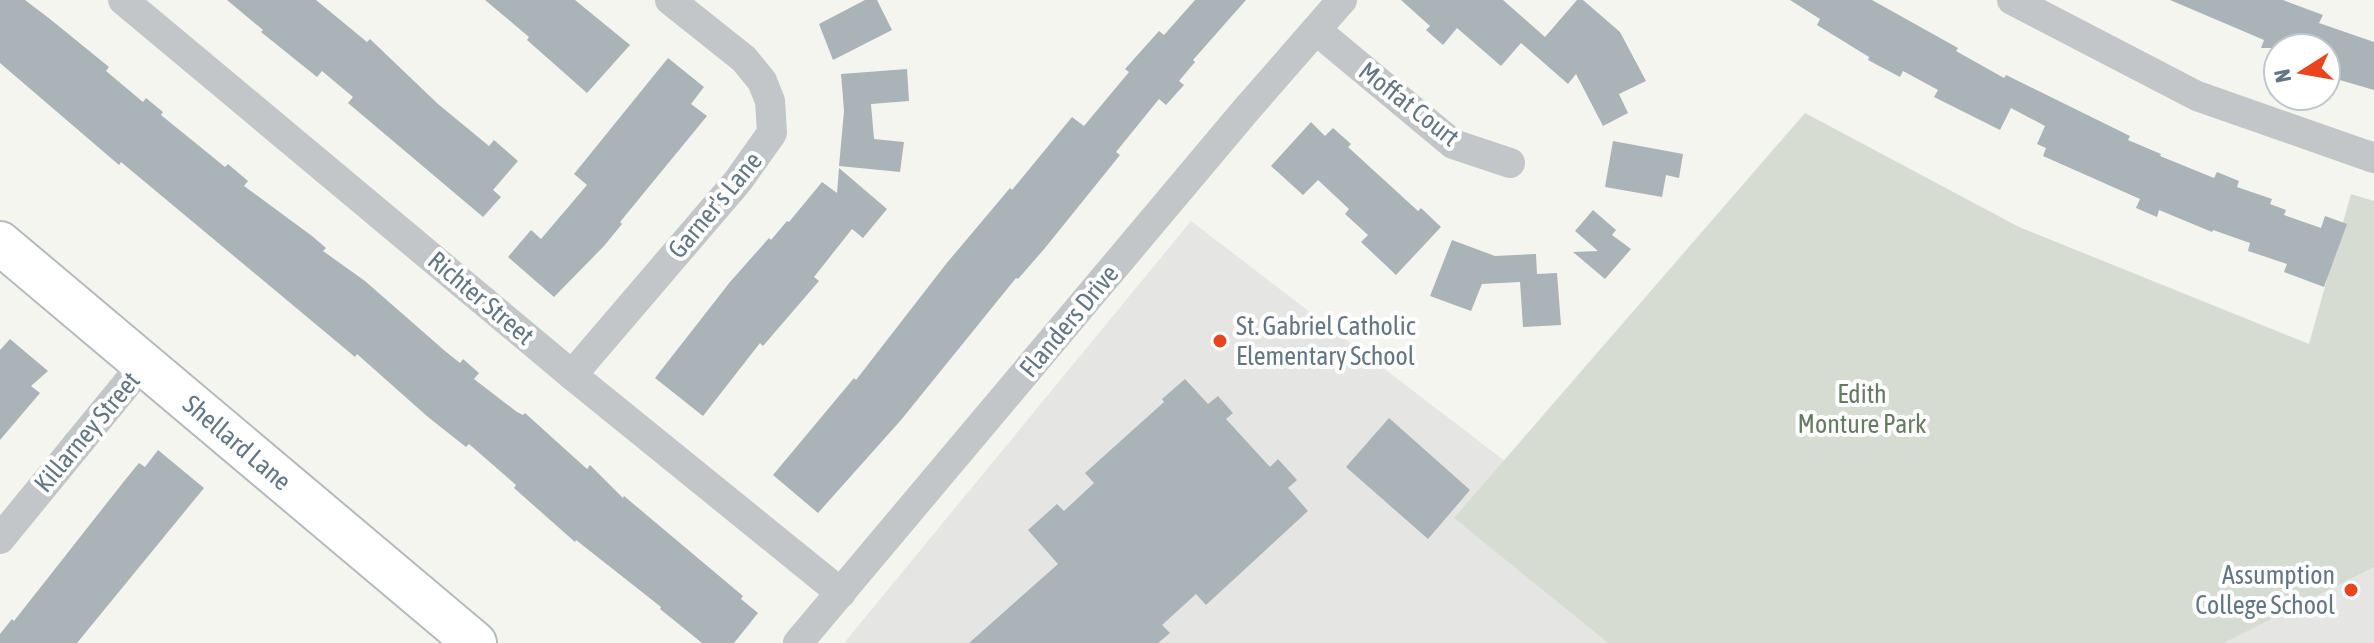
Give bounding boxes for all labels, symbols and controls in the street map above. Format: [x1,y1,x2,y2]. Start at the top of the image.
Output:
north arrow [2262,32,2342,112]
street label: Moffat Court [1353,56,1465,152]
text: N [2268,67,2296,85]
street label: Garner's Lane [662,146,768,264]
street label: Richter Street [422,245,540,351]
street label: Flanders Drive [1013,259,1125,383]
place label: St. Gabriel Catholic Elementary School [1236,311,1416,371]
marker: St. Gabriel Catholic Elementary School [1211,332,1229,350]
street label: Killarney Street [28,366,146,498]
park label: Edith Monture Park [1798,379,1926,439]
street label: Shellard Lane [177,389,297,496]
place label: Assumption College School [2195,560,2335,620]
marker: Assumption College School [2342,581,2360,599]

